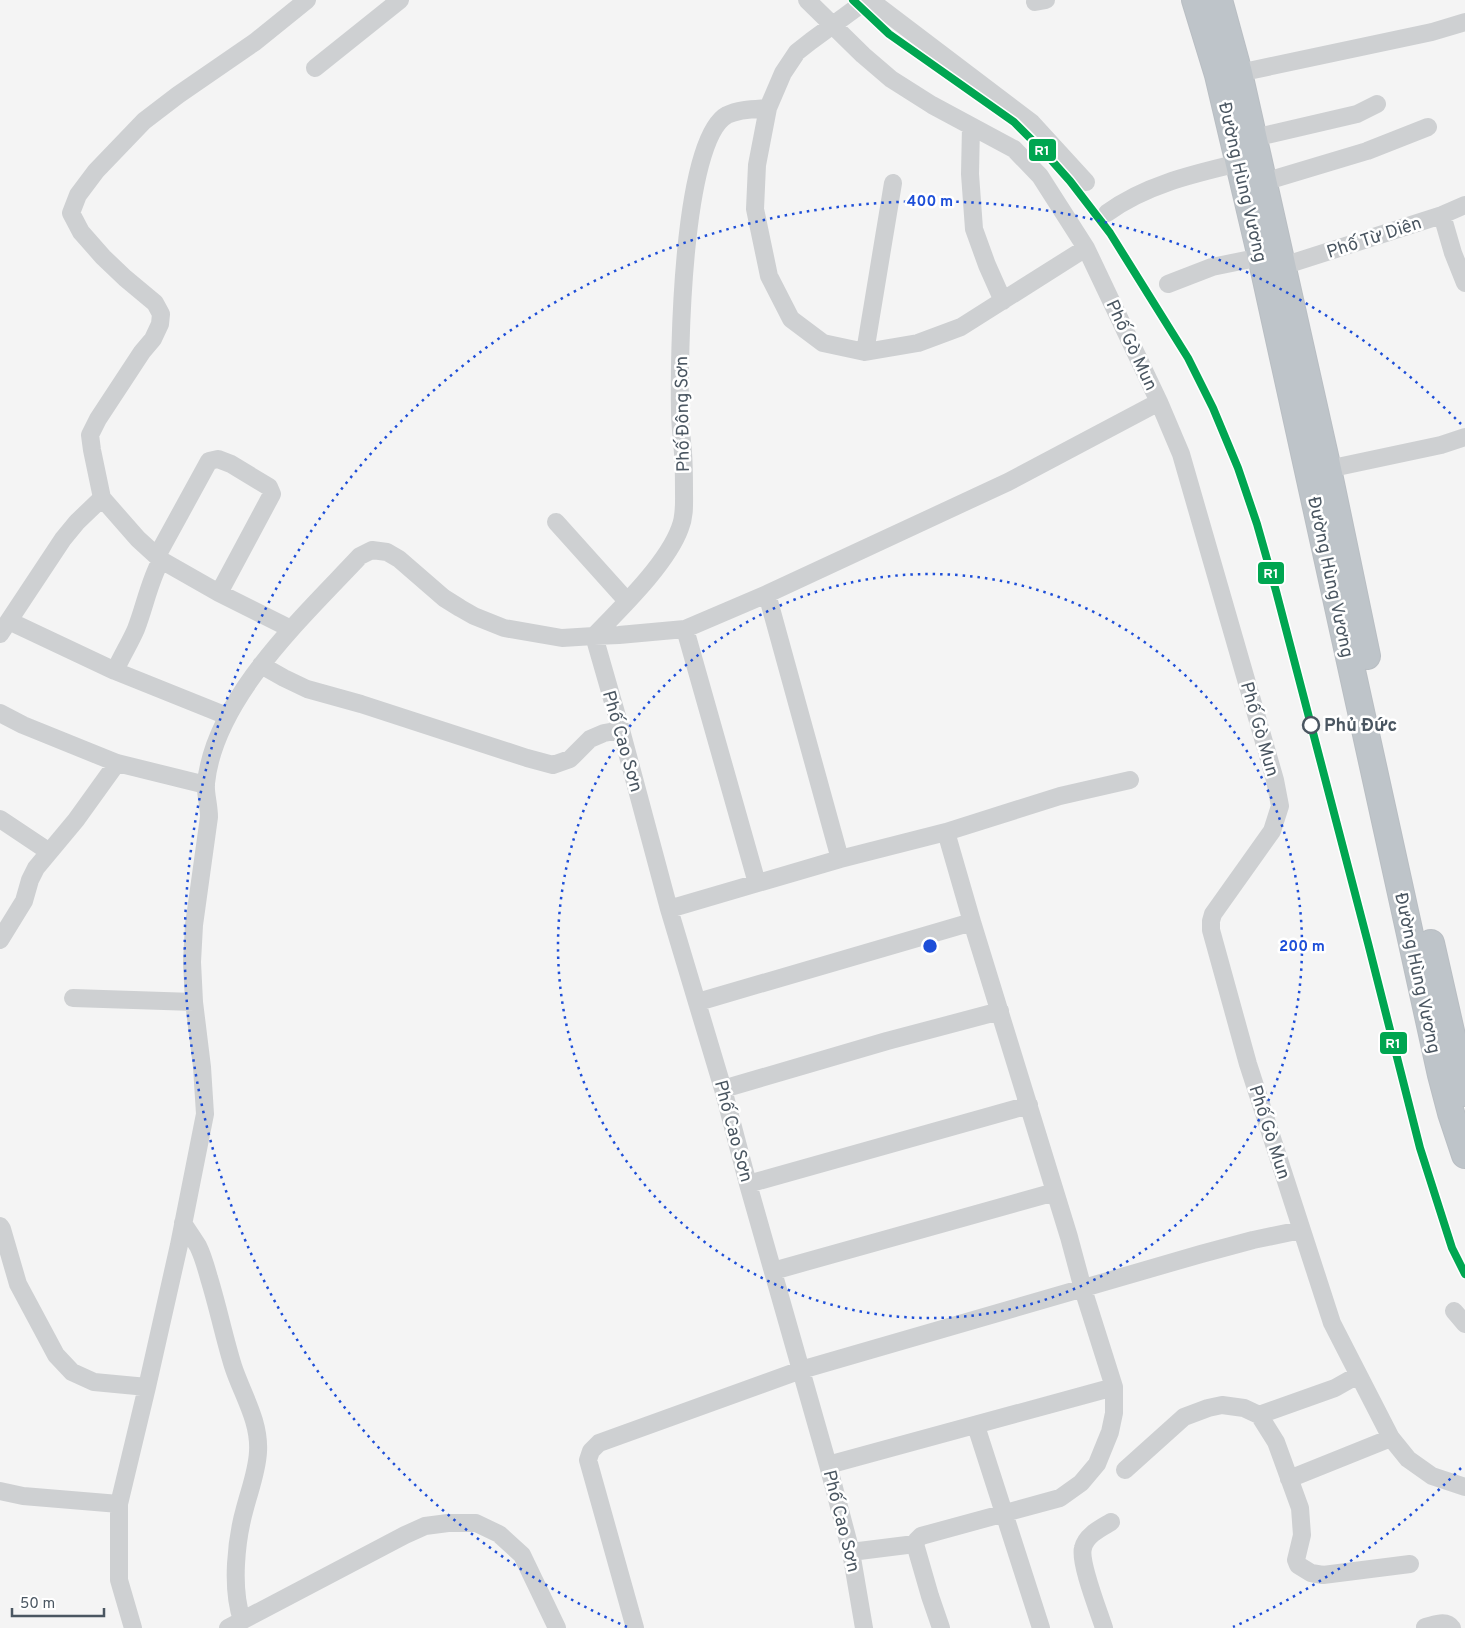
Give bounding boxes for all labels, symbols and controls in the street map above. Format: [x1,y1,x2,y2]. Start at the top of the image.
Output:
street label: Đường Hùng Vương [1212,100,1271,265]
line badge: R1 [1028,138,1057,162]
text: R1 [1034,143,1050,160]
text: 400 m [907,193,953,212]
street label: Phố Từ Diên [1324,211,1425,265]
street label: Phố Gò Mun [1100,296,1163,395]
street label: Phố Đông Sơn [670,356,696,472]
street label: Đường Hùng Vương [1301,495,1358,660]
line badge: R1 [1257,561,1285,585]
text: R1 [1263,566,1279,583]
street label: Phố Gò Mun [1234,679,1284,780]
street label: Phố Cao Sơn [596,688,648,795]
place label: Phủ Đức [1324,715,1397,738]
marker: Phủ Đức [1302,716,1320,734]
street label: Đường Hùng Vương [1388,891,1445,1056]
centre of rings [921,937,939,955]
text: 200 m [1279,938,1325,957]
line badge: R1 [1379,1031,1408,1055]
text: R1 [1385,1036,1401,1053]
street label: Phố Cao Sơn [708,1078,758,1185]
street label: Phố Gò Mun [1243,1082,1296,1182]
street label: Phố Cao Sơn [817,1468,865,1575]
scale bar [12,1586,105,1618]
text: 50 m [20,1595,55,1614]

